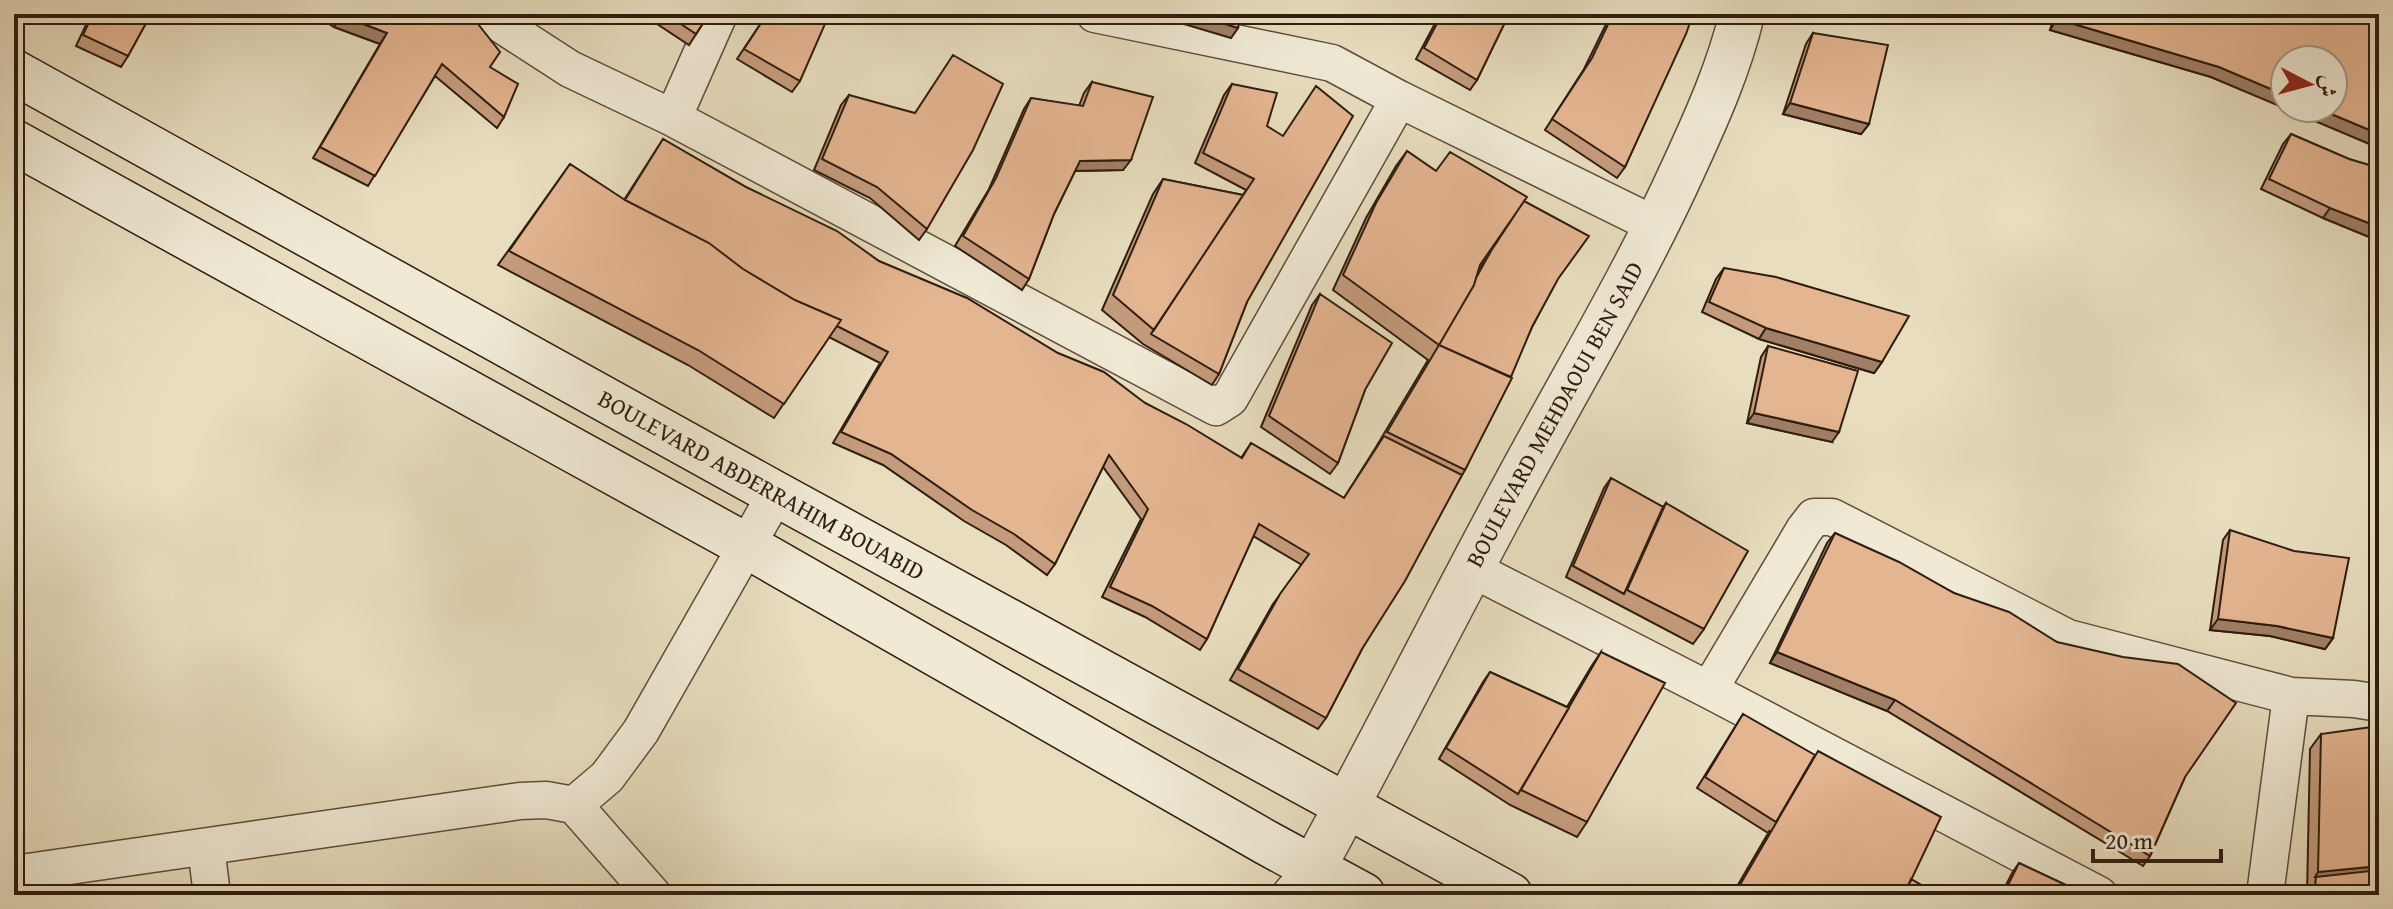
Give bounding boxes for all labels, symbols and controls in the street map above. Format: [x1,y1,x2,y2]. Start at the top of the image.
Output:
north arrow [2269,44,2349,124]
text: ش [2312,74,2346,99]
street label: BOULEVARD MEHDAOUI BEN SAID [1457,255,1652,573]
street label: BOULEVARD ABDERRAHIM BOUABID [592,381,931,589]
scale bar [2093,813,2221,863]
text: 20 m [2105,823,2153,858]

